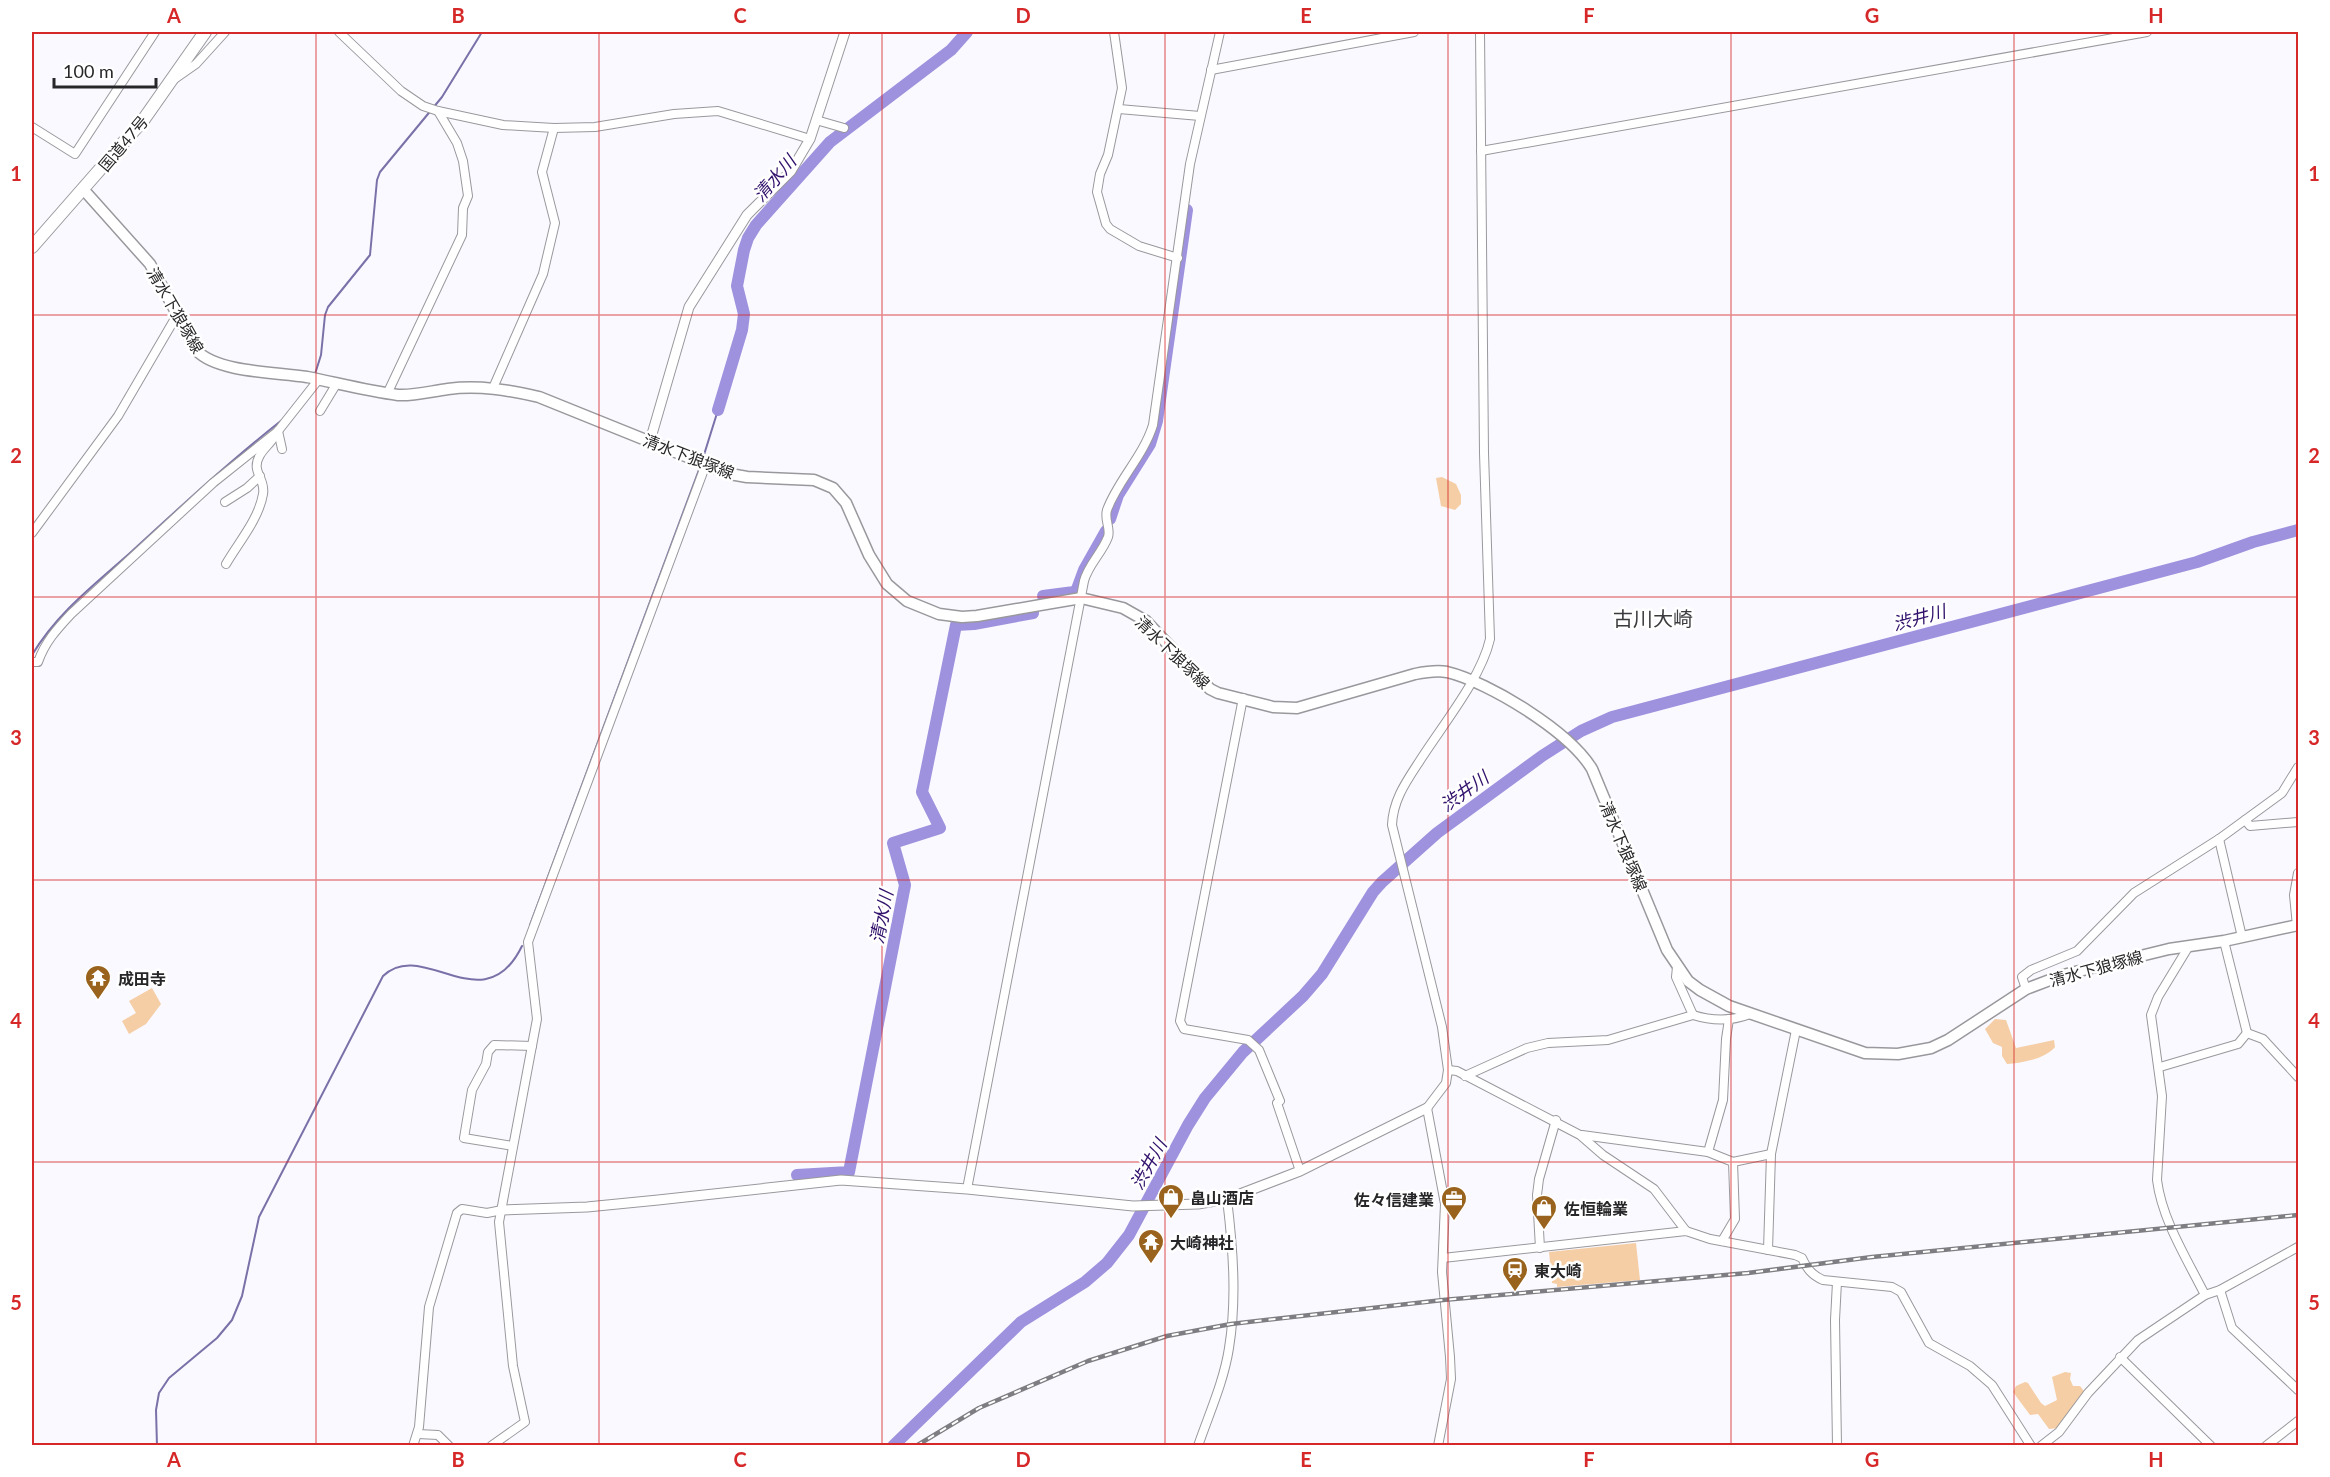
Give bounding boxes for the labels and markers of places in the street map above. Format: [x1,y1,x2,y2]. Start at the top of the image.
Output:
temple icon: 成田寺 [83,963,113,1001]
place label: 成田寺 [118,969,166,988]
shop icon: 畠山酒店 [1156,1182,1186,1220]
office icon: 佐々信建業 [1439,1184,1469,1222]
place label: 畠山酒店 [1190,1188,1254,1207]
place label: 佐々信建業 [1353,1190,1434,1209]
shop icon: 佐恒輪業 [1529,1193,1559,1231]
place label: 佐恒輪業 [1563,1199,1628,1218]
temple icon: 大崎神社 [1136,1227,1166,1265]
place label: 大崎神社 [1170,1233,1234,1252]
station icon: 東大崎 [1500,1255,1530,1293]
place label: 東大崎 [1534,1261,1582,1280]

